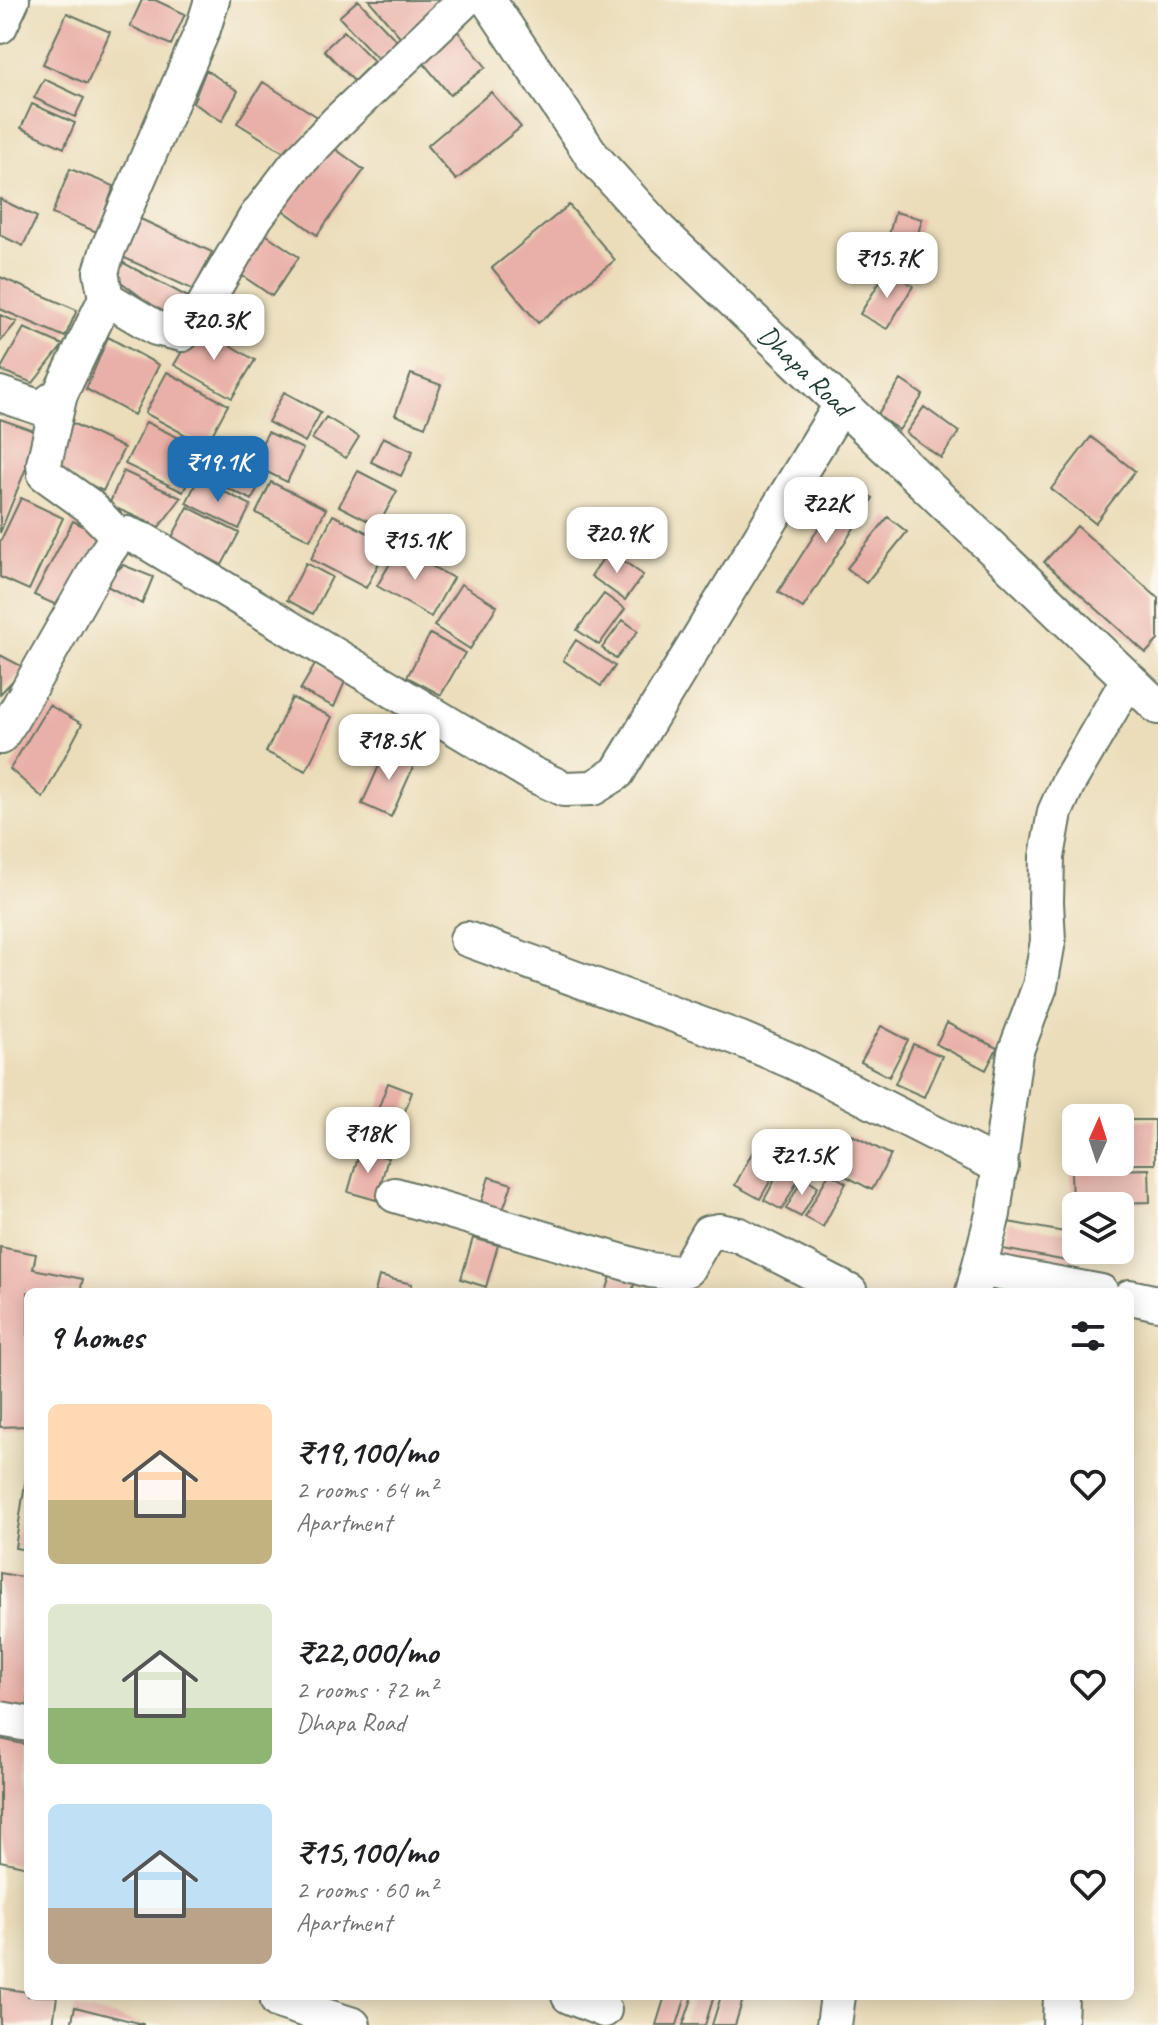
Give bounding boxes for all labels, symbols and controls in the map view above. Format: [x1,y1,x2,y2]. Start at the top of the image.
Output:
pin: ₹15.7K [822,232,952,300]
text: ₹15.7K [855,241,919,274]
pin: ₹20.3K [149,294,279,362]
text: ₹20.3K [181,303,247,336]
street label: Dhapa Road [751,317,863,426]
pin: ₹19.1K [153,436,283,504]
text: ₹19.1K [186,445,250,478]
pin: ₹22K [779,477,873,545]
text: ₹22K [802,486,850,519]
pin: ₹20.9K [552,507,682,575]
pin: ₹15.1K [350,514,480,582]
text: ₹20.9K [585,516,649,549]
text: ₹15.1K [383,523,447,556]
pin: ₹18.5K [324,714,454,782]
text: ₹18.5K [357,723,421,756]
north arrow [1062,1104,1134,1176]
map controls [1062,1104,1134,1264]
pin: ₹18K [321,1107,415,1175]
text: ₹18K [344,1116,392,1149]
pin: ₹21.5K [737,1129,867,1197]
text: ₹21.5K [770,1138,834,1171]
button: layers [1062,1192,1134,1264]
icon: filters [1066,1314,1110,1358]
text: 9 homes [48,1315,144,1358]
text: ₹19,100/mo [296,1430,438,1473]
icon: home [112,1436,208,1532]
icon: heart [1066,1462,1110,1506]
text: 2 rooms · 64 m² [296,1473,437,1506]
text: Apartment [296,1506,392,1539]
text: ₹22,000/mo [296,1630,438,1673]
icon: home [112,1636,208,1732]
icon: heart [1066,1662,1110,1706]
text: 2 rooms · 72 m² [296,1673,437,1706]
text: Dhapa Road [296,1706,405,1739]
text: ₹15,100/mo [296,1830,438,1873]
icon: home [112,1836,208,1932]
icon: heart [1066,1862,1110,1906]
text: 2 rooms · 60 m² [296,1873,437,1906]
text: Apartment [296,1906,392,1939]

